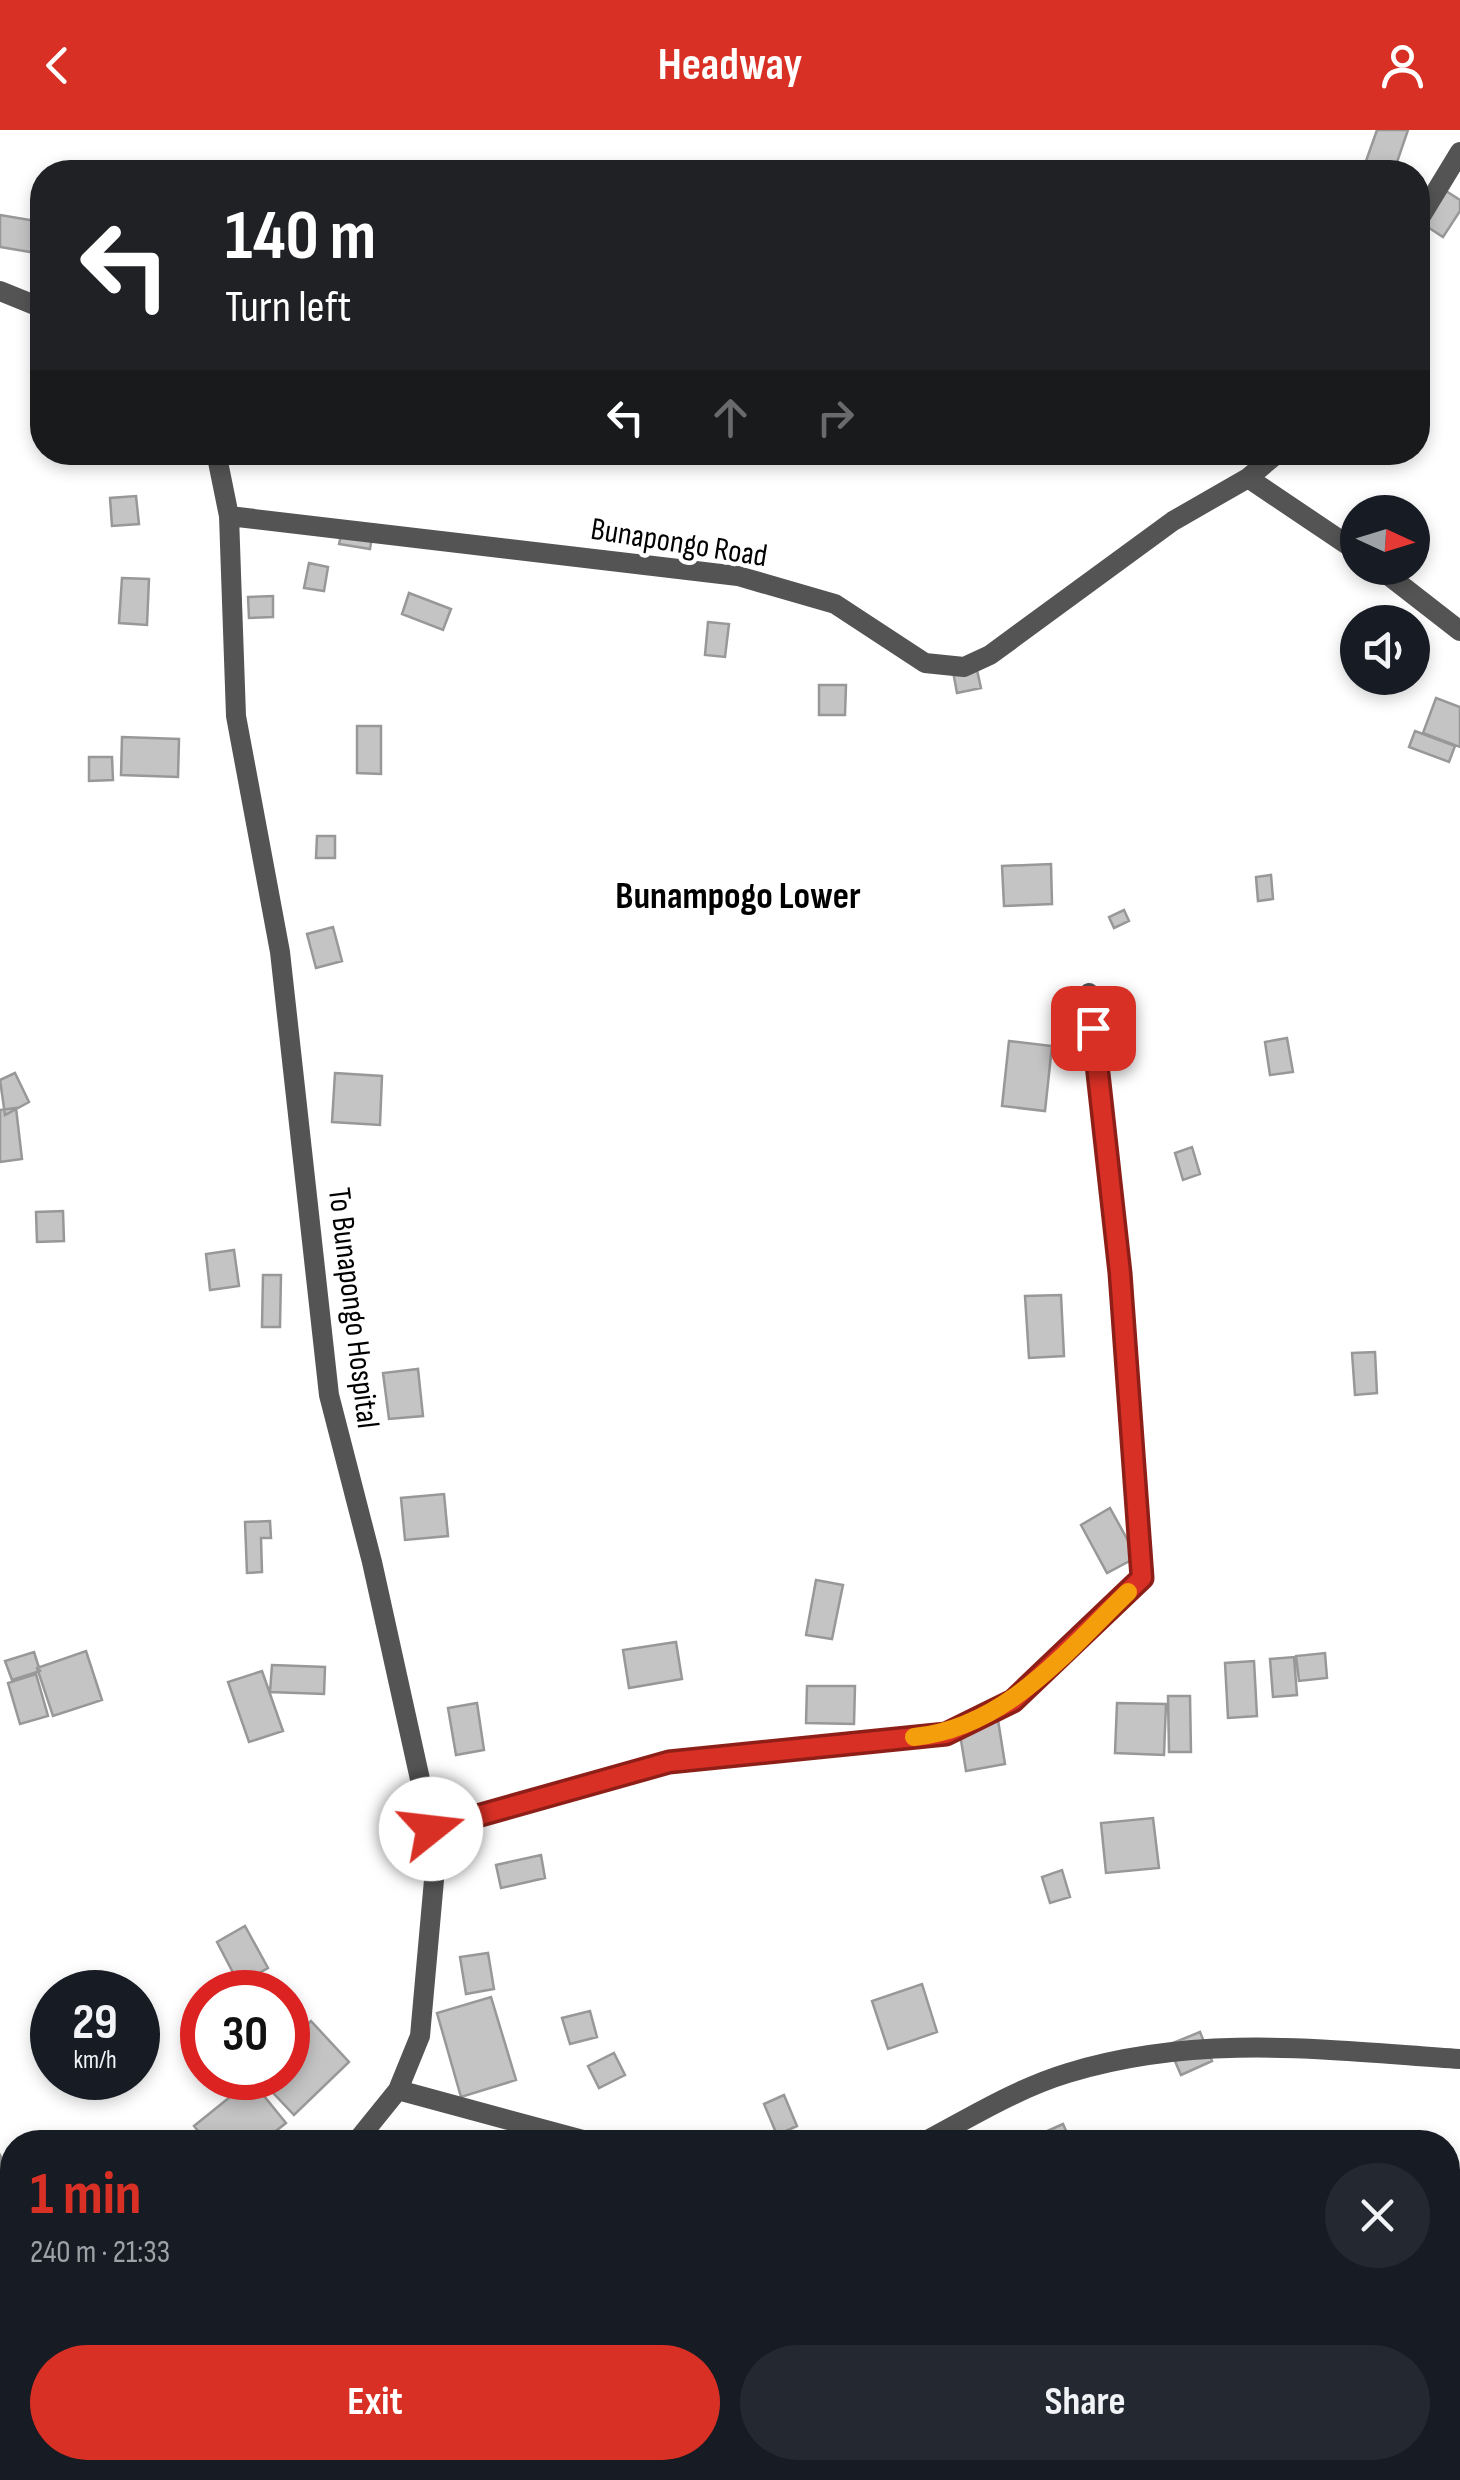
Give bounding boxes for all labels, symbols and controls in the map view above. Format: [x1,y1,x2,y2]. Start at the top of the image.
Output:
icon: back [30,38,85,93]
text: Headway [658,38,802,93]
icon: person [1375,38,1430,93]
text: 140 m [225,195,376,279]
icon: left [60,200,190,330]
text: Turn left [225,280,351,335]
icon: left [598,390,653,445]
icon: ahead [703,390,758,445]
icon: right [808,390,863,445]
north arrow [1340,495,1430,585]
map controls [1340,495,1430,695]
street label: Bunapongo Road [588,510,770,576]
button: sound [1340,605,1430,695]
district label: Bunampogo Lower [615,874,861,919]
pin [1051,986,1136,1071]
icon: arrive [1066,1001,1121,1056]
street label: To Bunapongo Hospital [319,1185,387,1431]
position arrow [379,1777,483,1881]
speed limit sign: 30 [180,1970,310,2100]
text: 29 [72,1993,118,2053]
text: km/h [73,2045,117,2076]
text: 1 min [30,2159,142,2231]
button: close [1325,2163,1430,2268]
text: 240 m · 21:33 [30,2233,170,2272]
button: Exit [30,2345,720,2460]
button: Share [740,2345,1430,2460]

